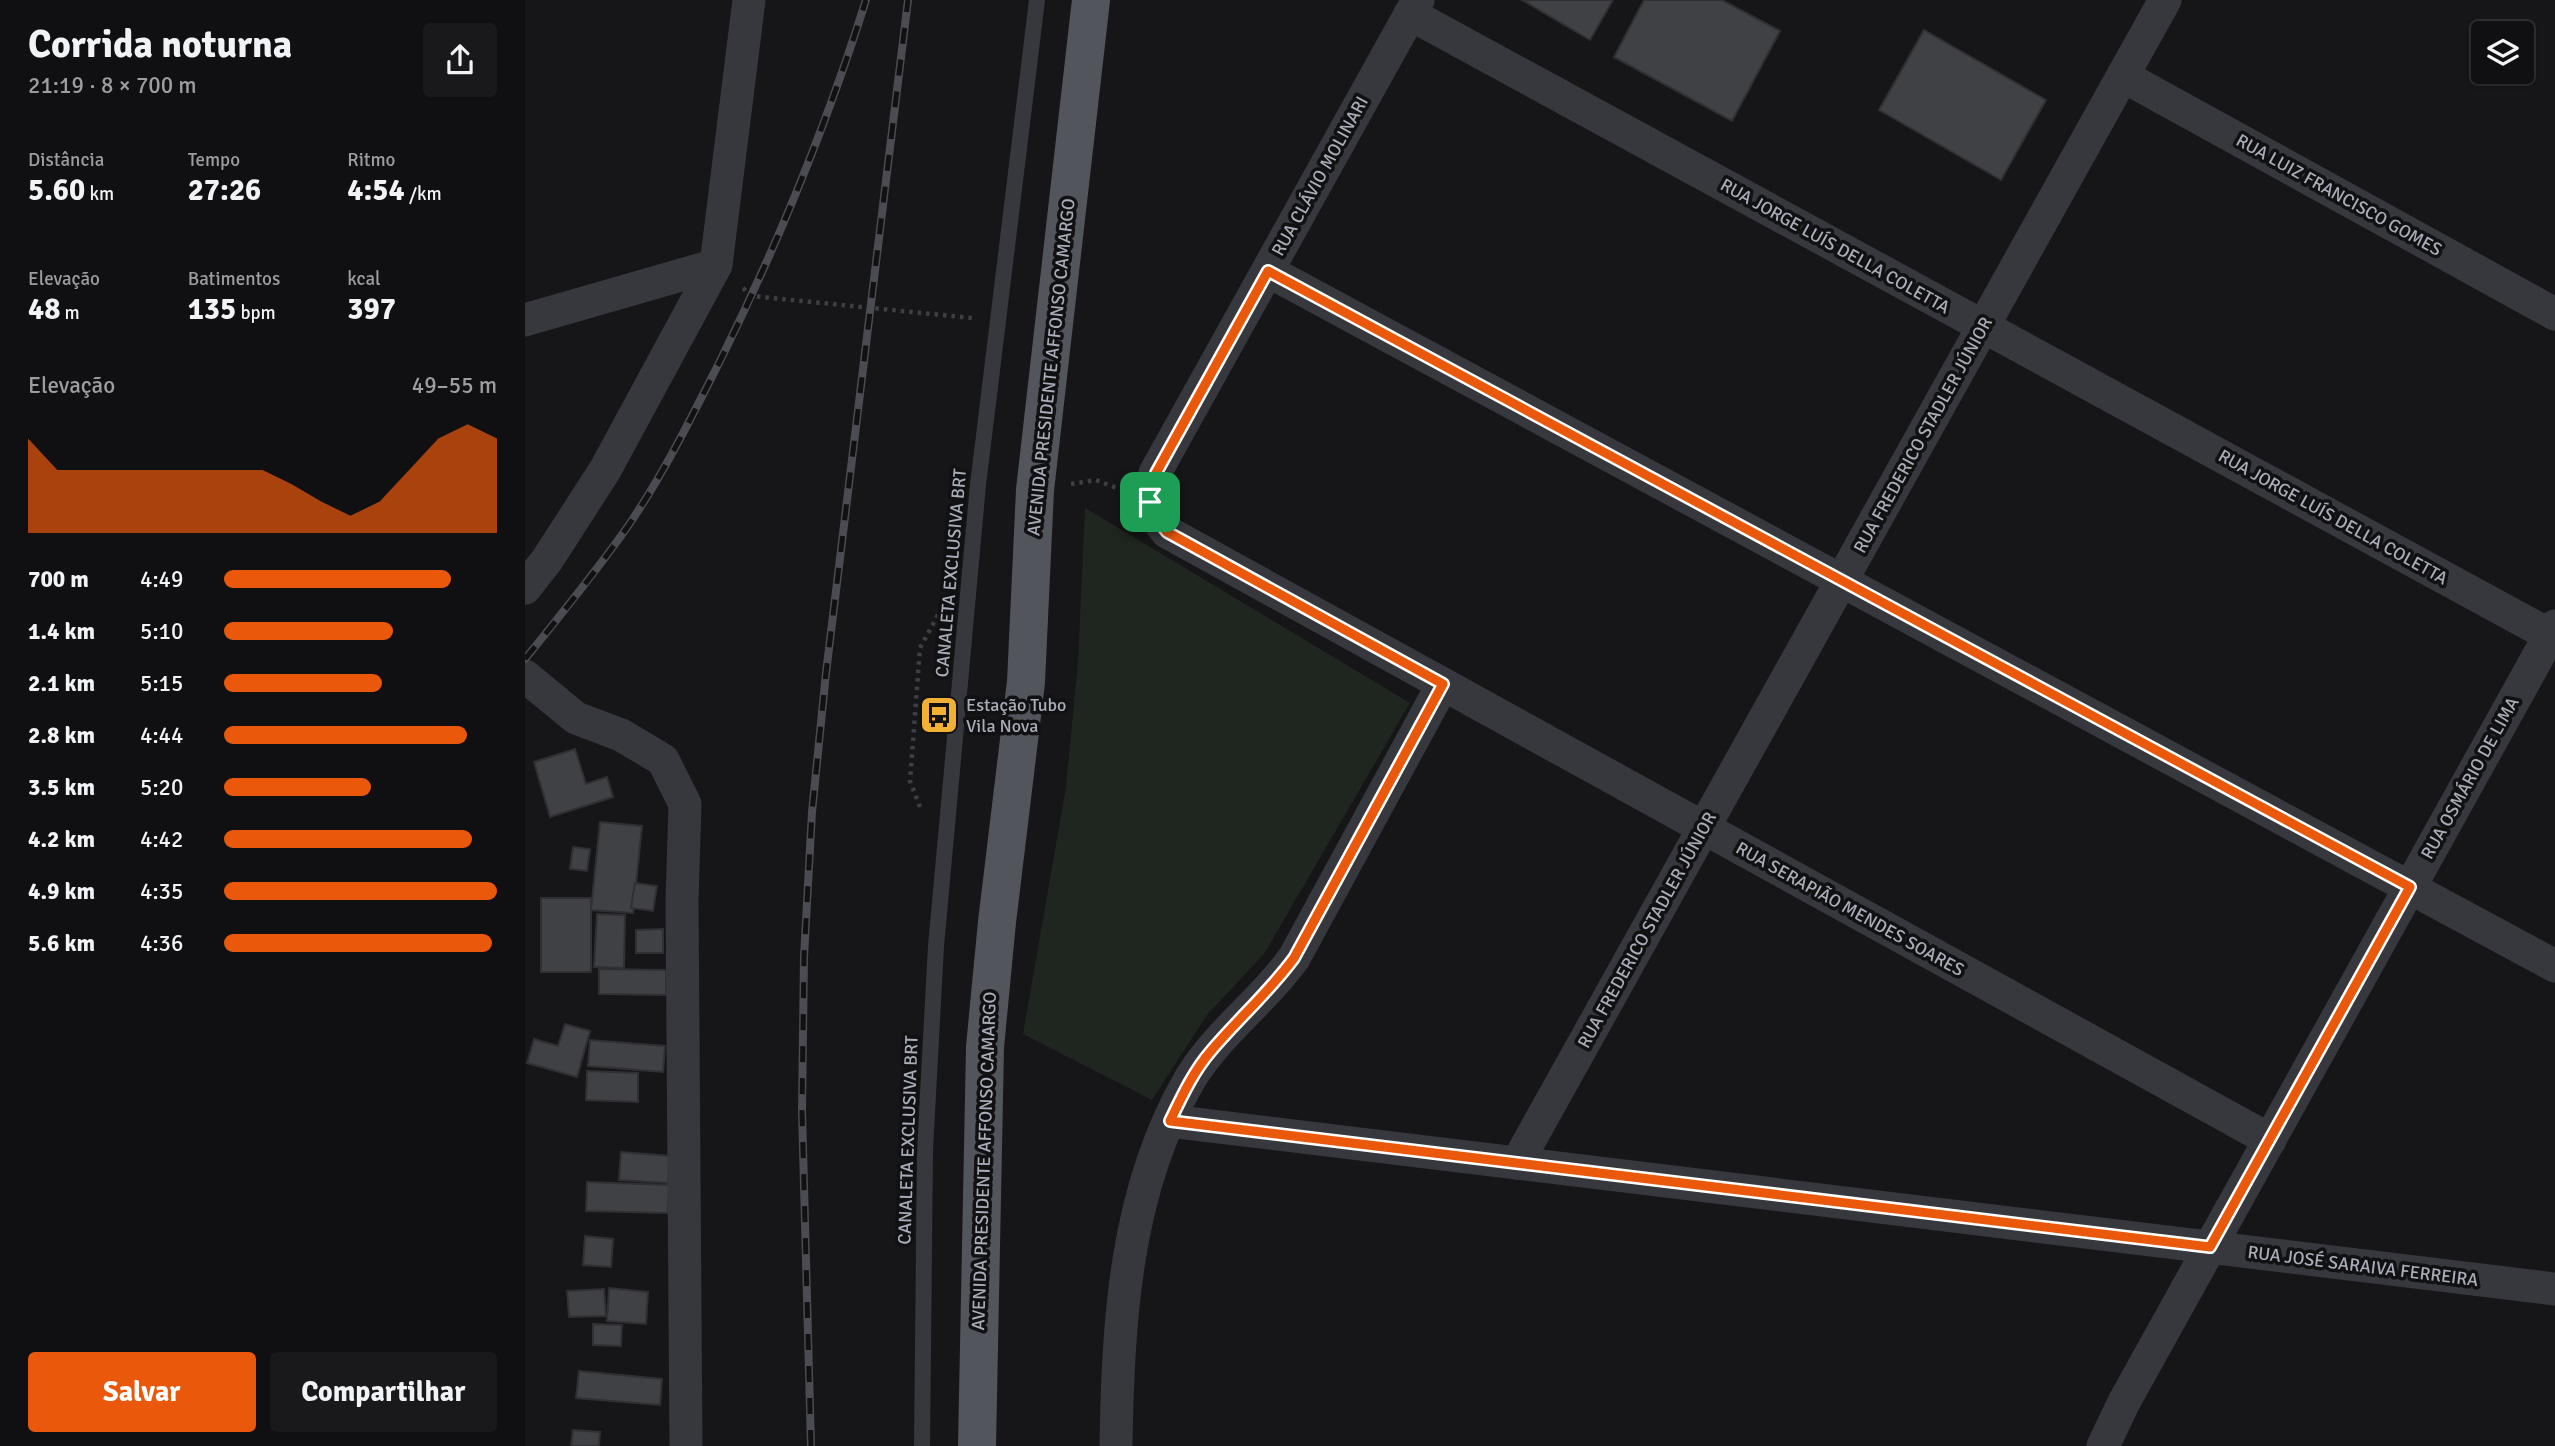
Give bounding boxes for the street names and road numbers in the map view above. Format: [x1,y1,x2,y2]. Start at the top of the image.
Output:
street label: RUA CLÁVIO MOLINARI [1267,92,1373,260]
street label: RUA LUIZ FRANCISCO GOMES [2232,129,2446,261]
street label: RUA JORGE LUÍS DELLA COLETTA [1716,174,1954,318]
street label: AVENIDA PRESIDENTE AFFONSO CAMARGO [1022,197,1080,537]
street label: RUA FREDERICO STADLER JÚNIOR [1849,313,1997,557]
street label: RUA JORGE LUÍS DELLA COLETTA [2214,445,2452,589]
street label: CANALETA EXCLUSIVA BRT [931,468,971,678]
street label: RUA OSMÁRIO DE LIMA [2416,693,2524,863]
street label: RUA FREDERICO STADLER JÚNIOR [1573,808,1721,1052]
street label: RUA SERAPIÃO MENDES SOARES [1732,837,1968,981]
street label: AVENIDA PRESIDENTE AFFONSO CAMARGO [967,991,1001,1331]
street label: CANALETA EXCLUSIVA BRT [893,1035,923,1245]
street label: RUA JOSÉ SARAIVA FERREIRA [2246,1241,2480,1291]

